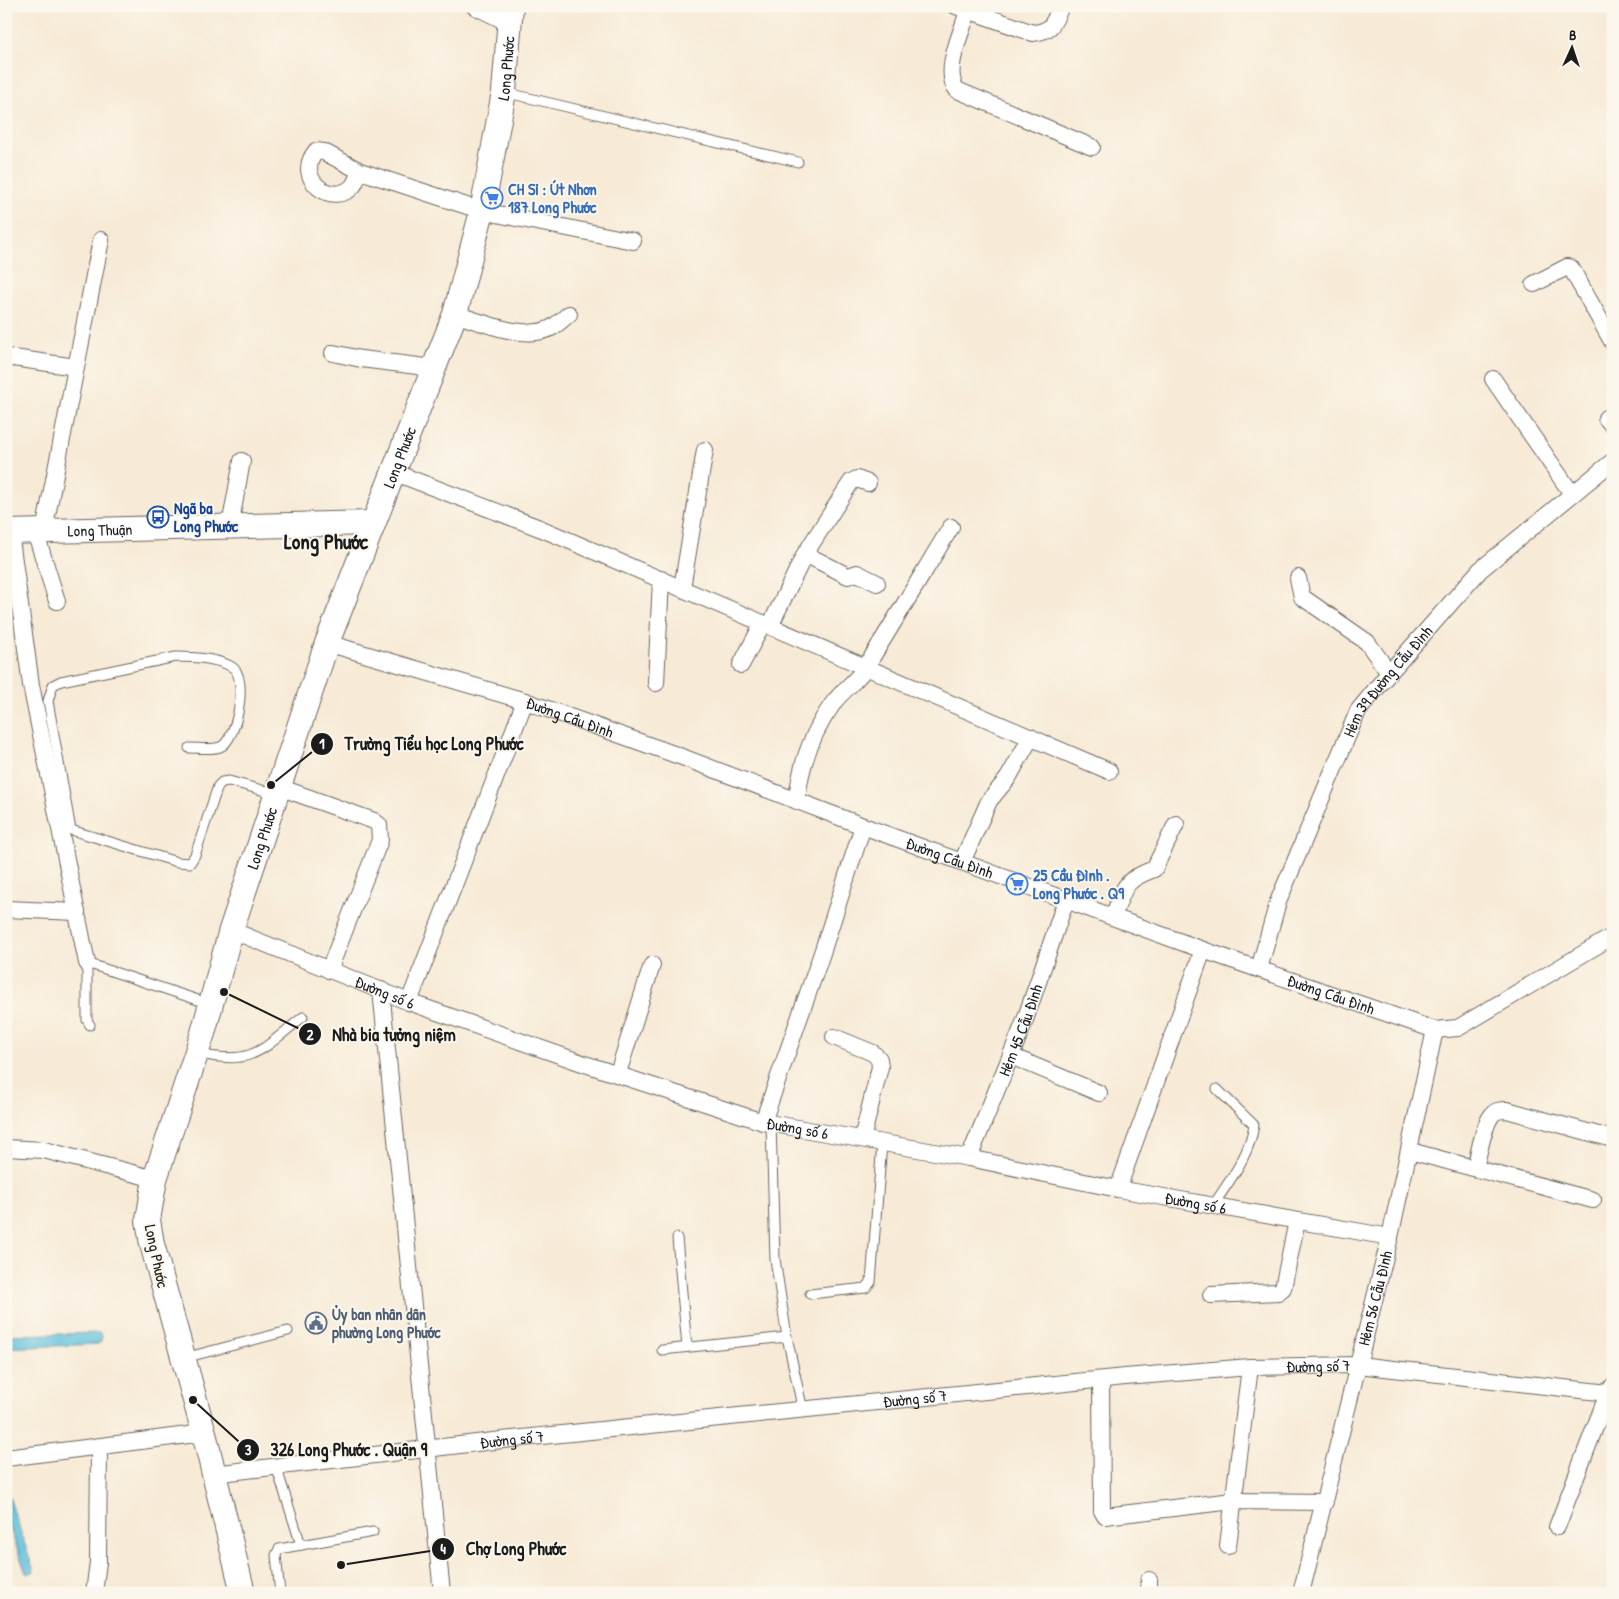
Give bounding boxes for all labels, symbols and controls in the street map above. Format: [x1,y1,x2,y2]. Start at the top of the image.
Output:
north arrow [1546,22,1596,72]
text: B [1569,25,1577,44]
street label: Long Phước [492,35,520,102]
place label: CH Sỉ : Út Nhơn 187 Long Phước [508,178,597,219]
supermarket icon: CH Sỉ : Út Nhơn 187 Long Phước [480,186,504,210]
street label: Long Phước [377,423,421,491]
place label: Ngã ba Long Phước [174,497,239,538]
bus stop icon: Ngã ba Long Phước [146,505,170,529]
street label: Long Thuận [67,518,133,541]
district label: Long Phước [284,527,369,557]
street label: Hẻm 39 Đường Cẫu Đình [1337,620,1437,740]
street label: Đường Cầu Đình [523,691,617,743]
callout: Trường Tiểu học Long Phước [310,727,534,760]
text: Trường Tiểu học Long Phước [344,731,524,757]
text: 1 [319,733,325,754]
street label: Long Phước [241,804,283,872]
street label: Đường Cầu Đình [903,832,997,884]
place label: 25 Cầu Đình . Long Phước . Q9 [1033,864,1124,905]
supermarket icon: 25 Cầu Đình . Long Phước . Q9 [1005,872,1029,896]
street label: Đường Cầu Đình [1284,969,1378,1019]
street label: Đường số 6 [352,970,418,1014]
street label: Hẻm 45 Cẫu Đình [993,981,1048,1079]
callout: Nhà bia tưởng niệm [297,1018,466,1051]
text: Nhà bia tưởng niệm [332,1022,456,1048]
text: 2 [306,1024,314,1045]
street label: Đường số 6 [765,1112,830,1144]
street label: Đường số 6 [1163,1186,1228,1219]
street label: Long Phước [140,1222,175,1290]
street label: Hẻm 56 Cẫu Đình [1352,1248,1397,1348]
place label: Ủy ban nhân dân phường Long Phước [332,1303,441,1344]
public building icon: Ủy ban nhân dân phường Long Phước [304,1311,328,1335]
street label: Đường số 7 [1286,1354,1351,1377]
street label: Đường số 7 [882,1384,948,1412]
street label: Đường số 7 [479,1425,545,1453]
callout: 326 Long Phước . Quận 9 [235,1434,437,1467]
text: 326 Long Phước . Quận 9 [271,1437,428,1463]
text: 3 [245,1439,252,1460]
callout: Chợ Long Phước [431,1532,576,1565]
text: Chợ Long Phước [466,1536,567,1562]
text: 4 [440,1538,446,1559]

